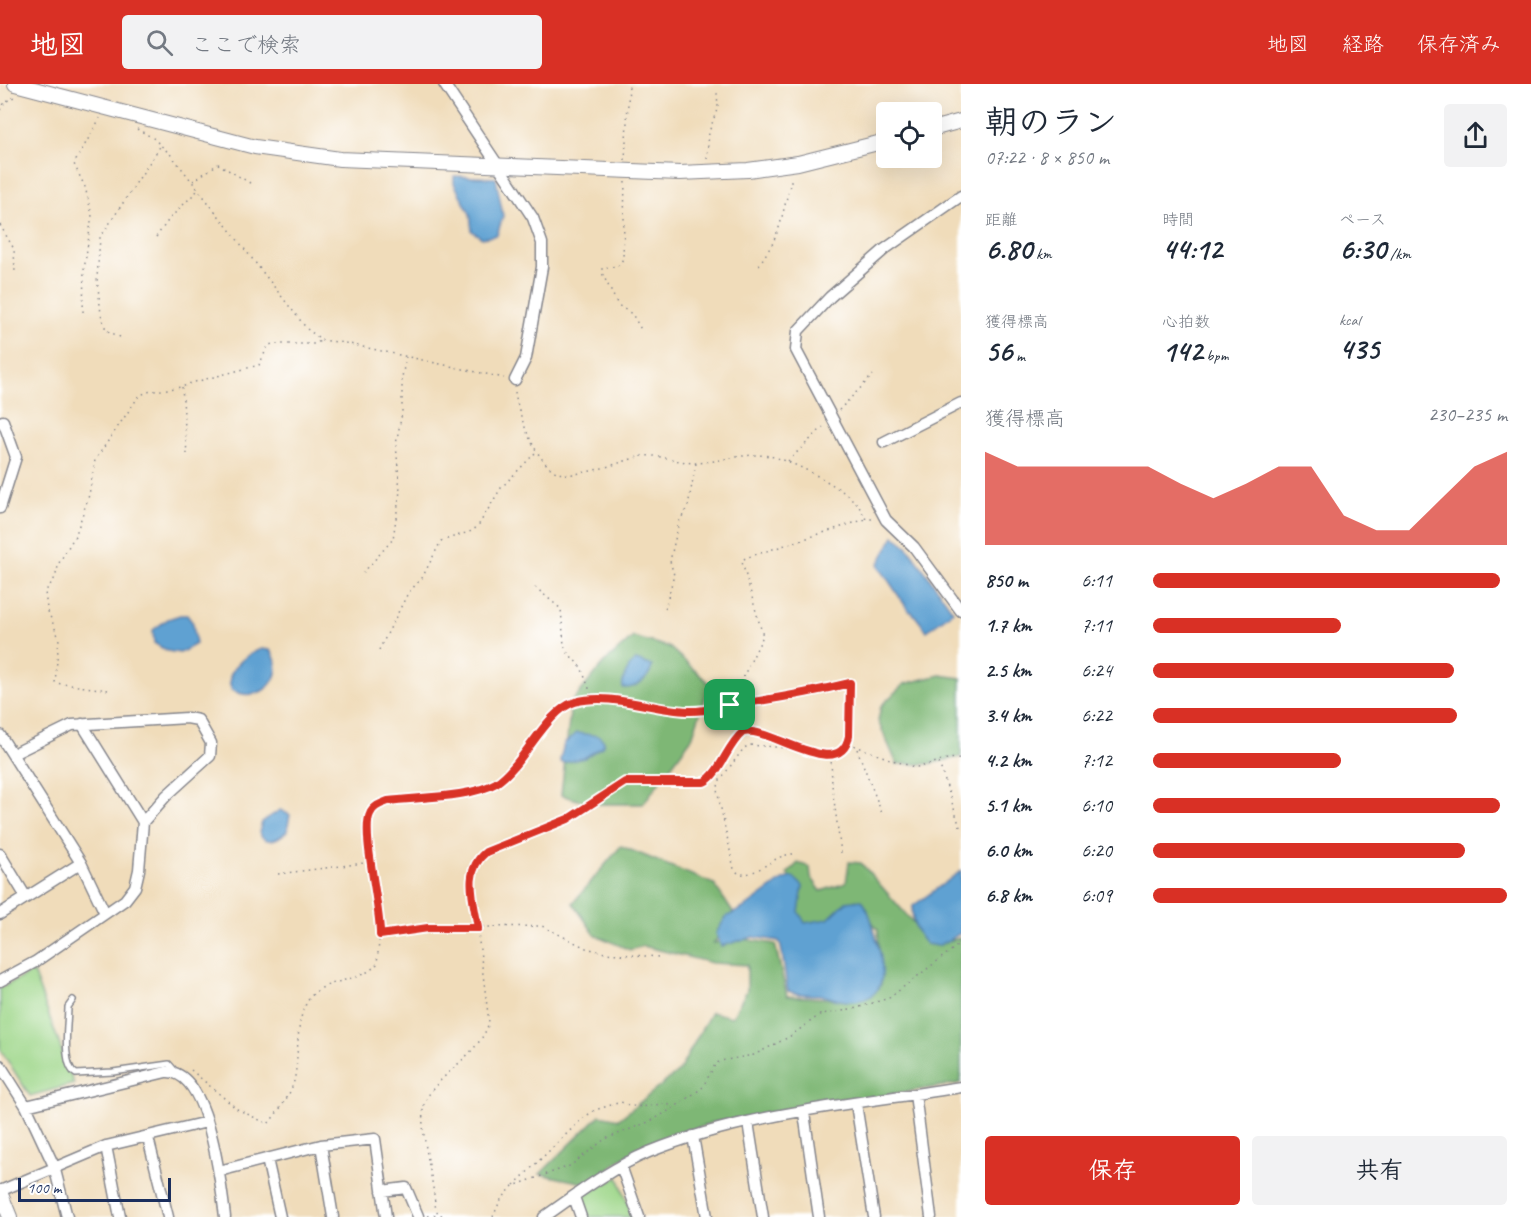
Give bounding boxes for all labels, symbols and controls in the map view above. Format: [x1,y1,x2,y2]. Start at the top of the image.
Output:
search box [122,15,542,69]
icon: search [143,26,176,59]
text: 地図 [30,27,86,62]
text: ここで検索 [191,31,301,59]
text: 地図 [1267,31,1309,57]
text: 経路 [1342,31,1384,57]
text: 保存済み [1417,31,1501,57]
text: 朝のラン [985,101,1117,143]
map controls [876,102,942,168]
button: locate [876,102,942,168]
button: share [1444,104,1507,167]
text: 07:22 · 8 × 850 m [985,145,1109,170]
text: 距離 [985,210,1017,230]
text: 時間 [1162,210,1194,230]
text: ペース [1339,210,1386,230]
text: 6.80 [985,230,1032,268]
text: 44:12 [1162,230,1222,268]
text: 6:30 [1339,230,1386,268]
text: km [1032,244,1052,264]
text: /km [1386,244,1411,264]
text: kcal [1339,310,1360,330]
text: 獲得標高 [985,312,1049,332]
text: 心拍数 [1162,312,1210,332]
text: 435 [1339,330,1379,368]
text: 56 [985,332,1012,370]
text: 142 [1162,332,1203,370]
text: m [1012,346,1025,366]
text: bpm [1203,346,1228,366]
text: 230–235 m [1428,402,1507,427]
text: 獲得標高 [985,406,1065,431]
text: 850 m [985,568,1028,593]
text: 6:11 [1081,568,1112,593]
text: 1.7 km [985,613,1031,638]
text: 7:11 [1081,613,1112,638]
text: 2.5 km [985,658,1031,683]
text: 6:24 [1081,658,1112,683]
pin [704,679,755,730]
icon: arrive [713,688,746,721]
text: 3.4 km [985,703,1032,728]
text: 6:22 [1081,703,1112,728]
text: 4.2 km [985,748,1032,773]
text: 7:12 [1081,748,1112,773]
text: 5.1 km [985,793,1031,818]
text: 6:10 [1081,793,1112,818]
text: 6.0 km [985,838,1032,863]
text: 6:20 [1081,838,1112,863]
text: 6.8 km [985,883,1032,908]
text: 6:09 [1081,883,1112,908]
button: 保存 [985,1136,1240,1205]
button: 共有 [1252,1136,1507,1205]
scale bar [18,1175,171,1202]
text: 100 m [27,1178,61,1198]

